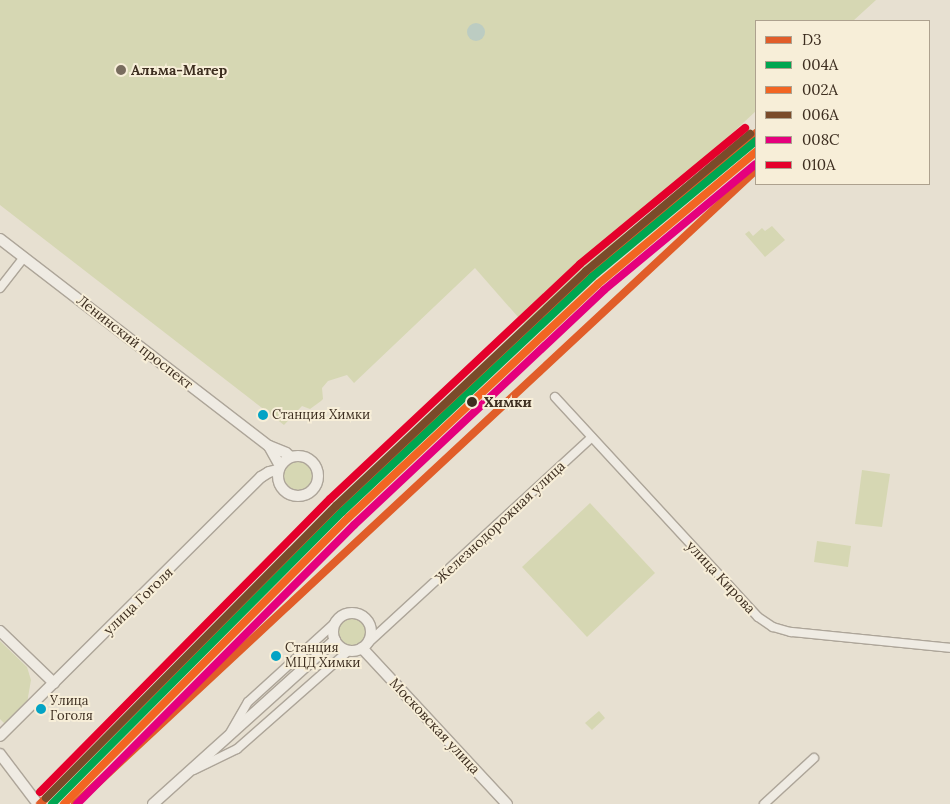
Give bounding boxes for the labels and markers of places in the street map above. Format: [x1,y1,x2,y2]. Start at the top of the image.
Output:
place label: Альма-Матер [131,62,227,78]
marker: Альма-Матер [115,64,127,76]
marker: Химки [463,393,481,411]
place label: Химки [484,394,532,410]
place label: Станция Химки [272,407,370,423]
marker: Станция Химки [258,410,268,420]
place label: Станция МЦД Химки [285,641,360,672]
marker: Станция МЦД Химки [271,651,281,661]
place label: Улица Гоголя [50,694,93,725]
marker: Улица Гоголя [36,704,46,714]

